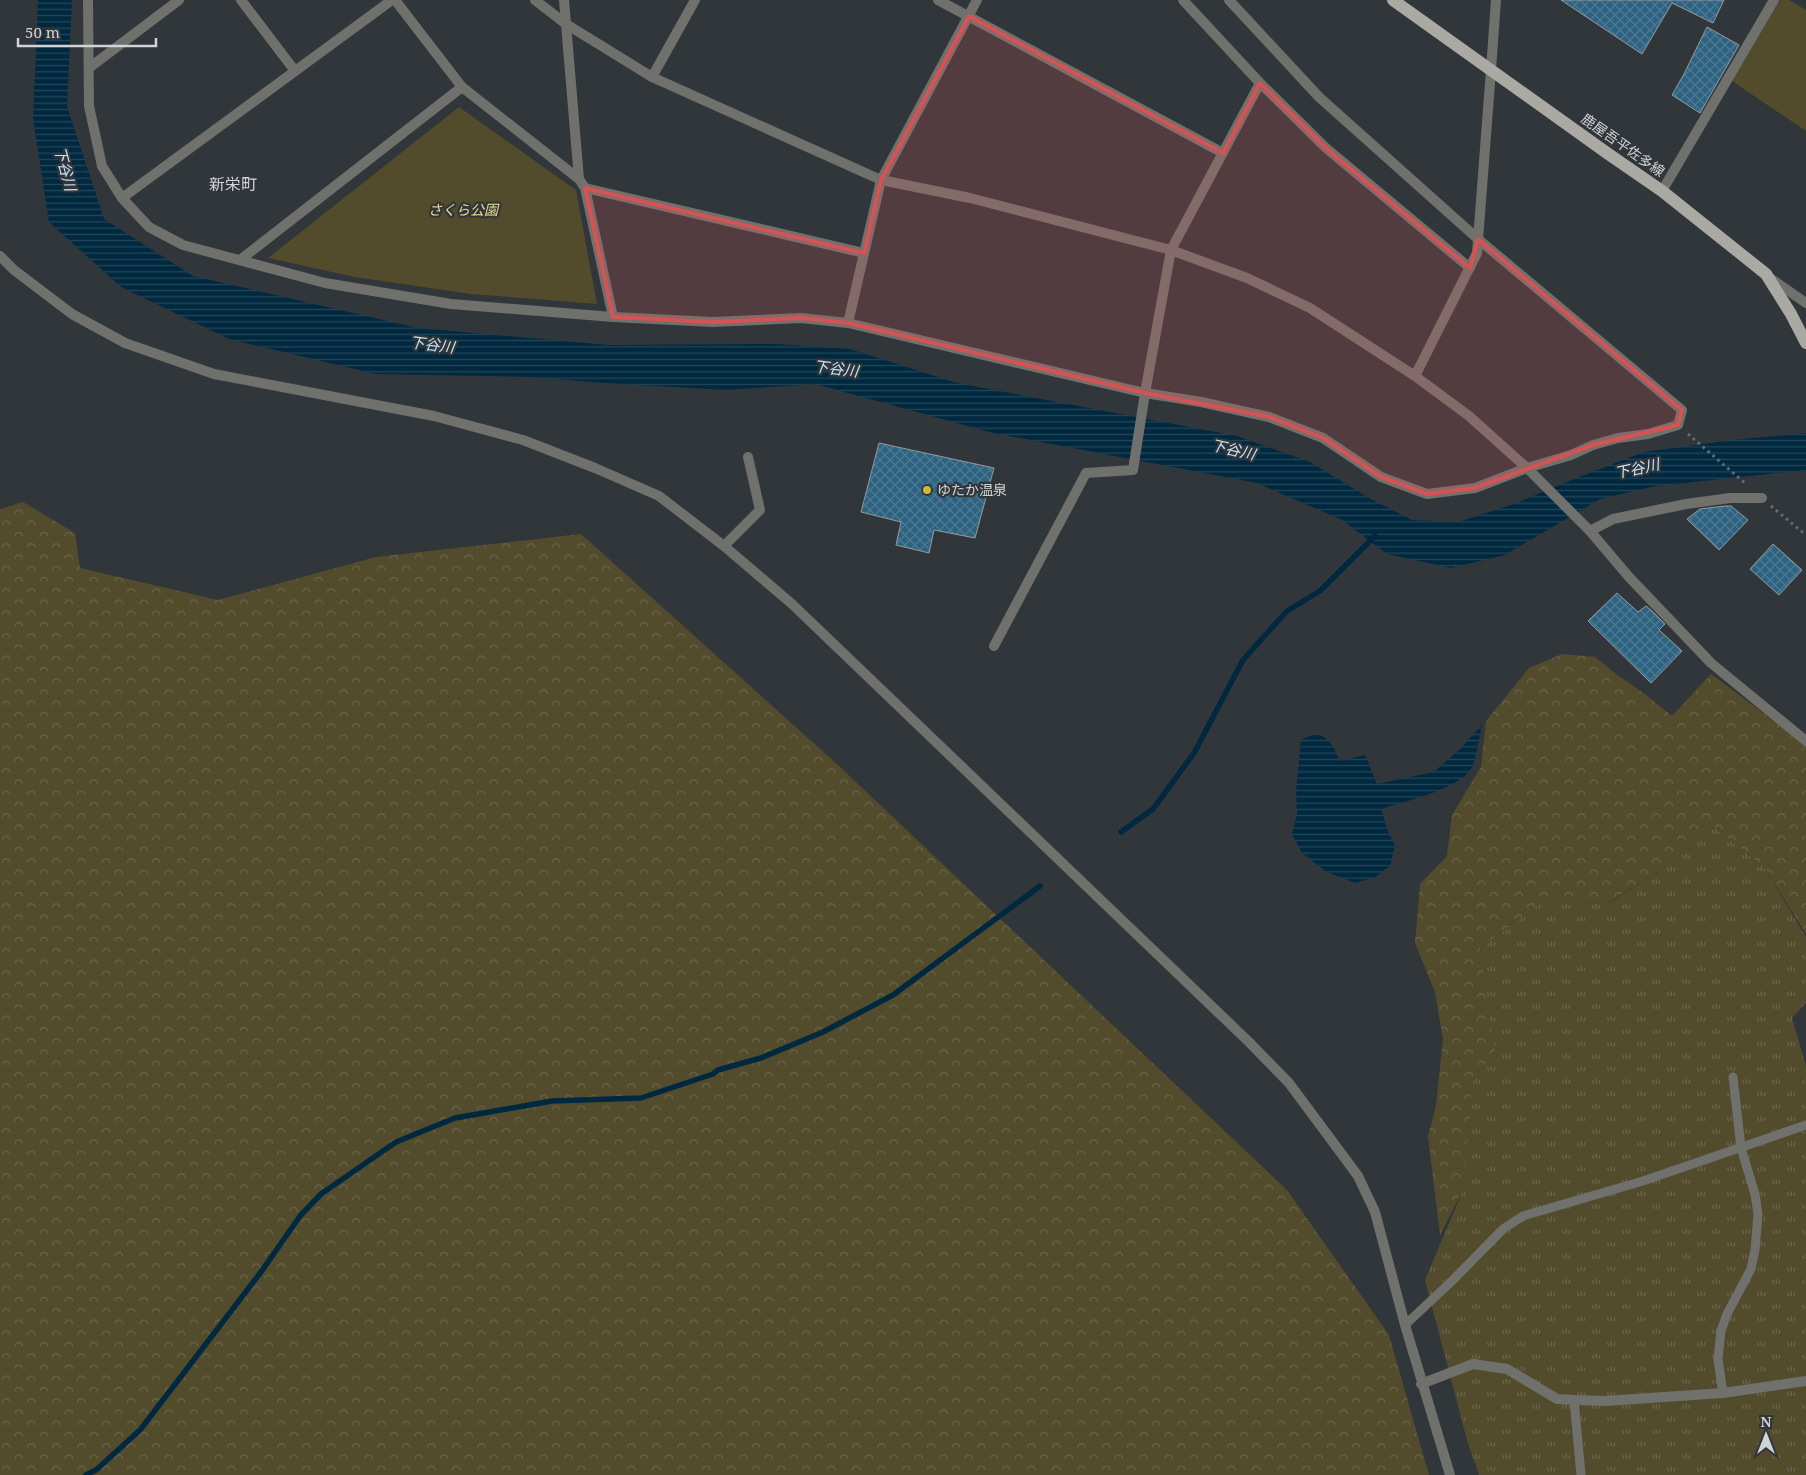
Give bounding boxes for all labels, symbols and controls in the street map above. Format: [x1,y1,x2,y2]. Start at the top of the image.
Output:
scale bar [18,15,155,47]
text: 50 m [25,22,60,42]
street label: 鹿屋吾平佐多線 [1578,109,1669,180]
water label: 下谷川 [50,144,82,195]
district label: 新栄町 [209,173,257,195]
park label: さくら公園 [428,200,500,219]
water label: 下谷川 [409,331,458,357]
water label: 下谷川 [813,355,862,381]
water label: 下谷川 [1209,434,1259,464]
water label: 下谷川 [1613,453,1663,482]
place label: ゆたか温泉 [937,480,1007,499]
marker: ゆたか温泉 [921,484,933,496]
north arrow [1741,1410,1791,1460]
text: N [1760,1412,1772,1431]

